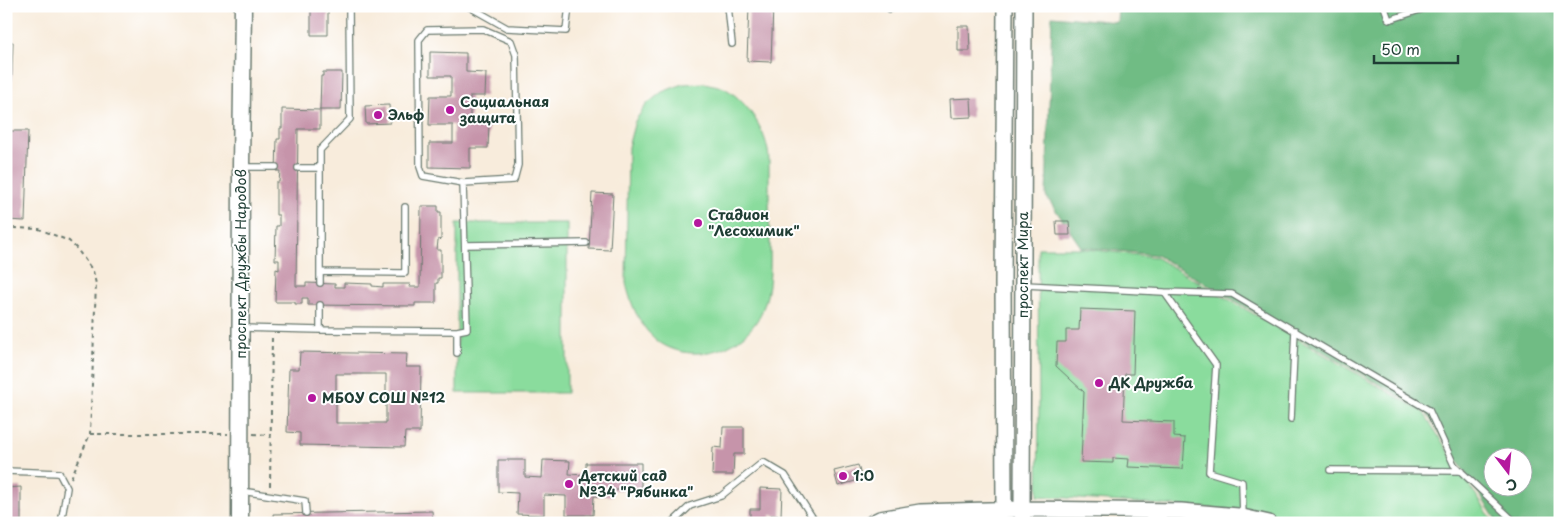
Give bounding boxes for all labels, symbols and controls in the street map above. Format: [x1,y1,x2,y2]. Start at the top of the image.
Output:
scale bar [1374,32,1457,64]
text: 50 m [1381,37,1420,60]
place label: Социальная защита [459,91,549,128]
place label: Эльф [388,104,424,125]
marker: Социальная защита [444,104,456,116]
marker: Эльф [372,109,384,121]
street label: проспект Дружбы Народов [230,169,251,359]
place label: Стадион "Лесохимик" [708,204,800,241]
street label: проспект Мира [1012,212,1033,318]
marker: Стадион "Лесохимик" [692,217,704,229]
place label: ДК Дружба [1108,372,1194,393]
marker: ДК Дружба [1093,377,1105,389]
place label: МБОУ СОШ №12 [322,387,446,408]
marker: МБОУ СОШ №12 [306,392,318,404]
north arrow [1484,446,1534,496]
place label: Детский сад №34 "Рябинка" [578,465,694,502]
place label: 1:0 [853,465,874,486]
marker: 1:0 [837,470,849,482]
text: С [1504,473,1520,497]
marker: Детский сад №34 "Рябинка" [563,478,575,490]

